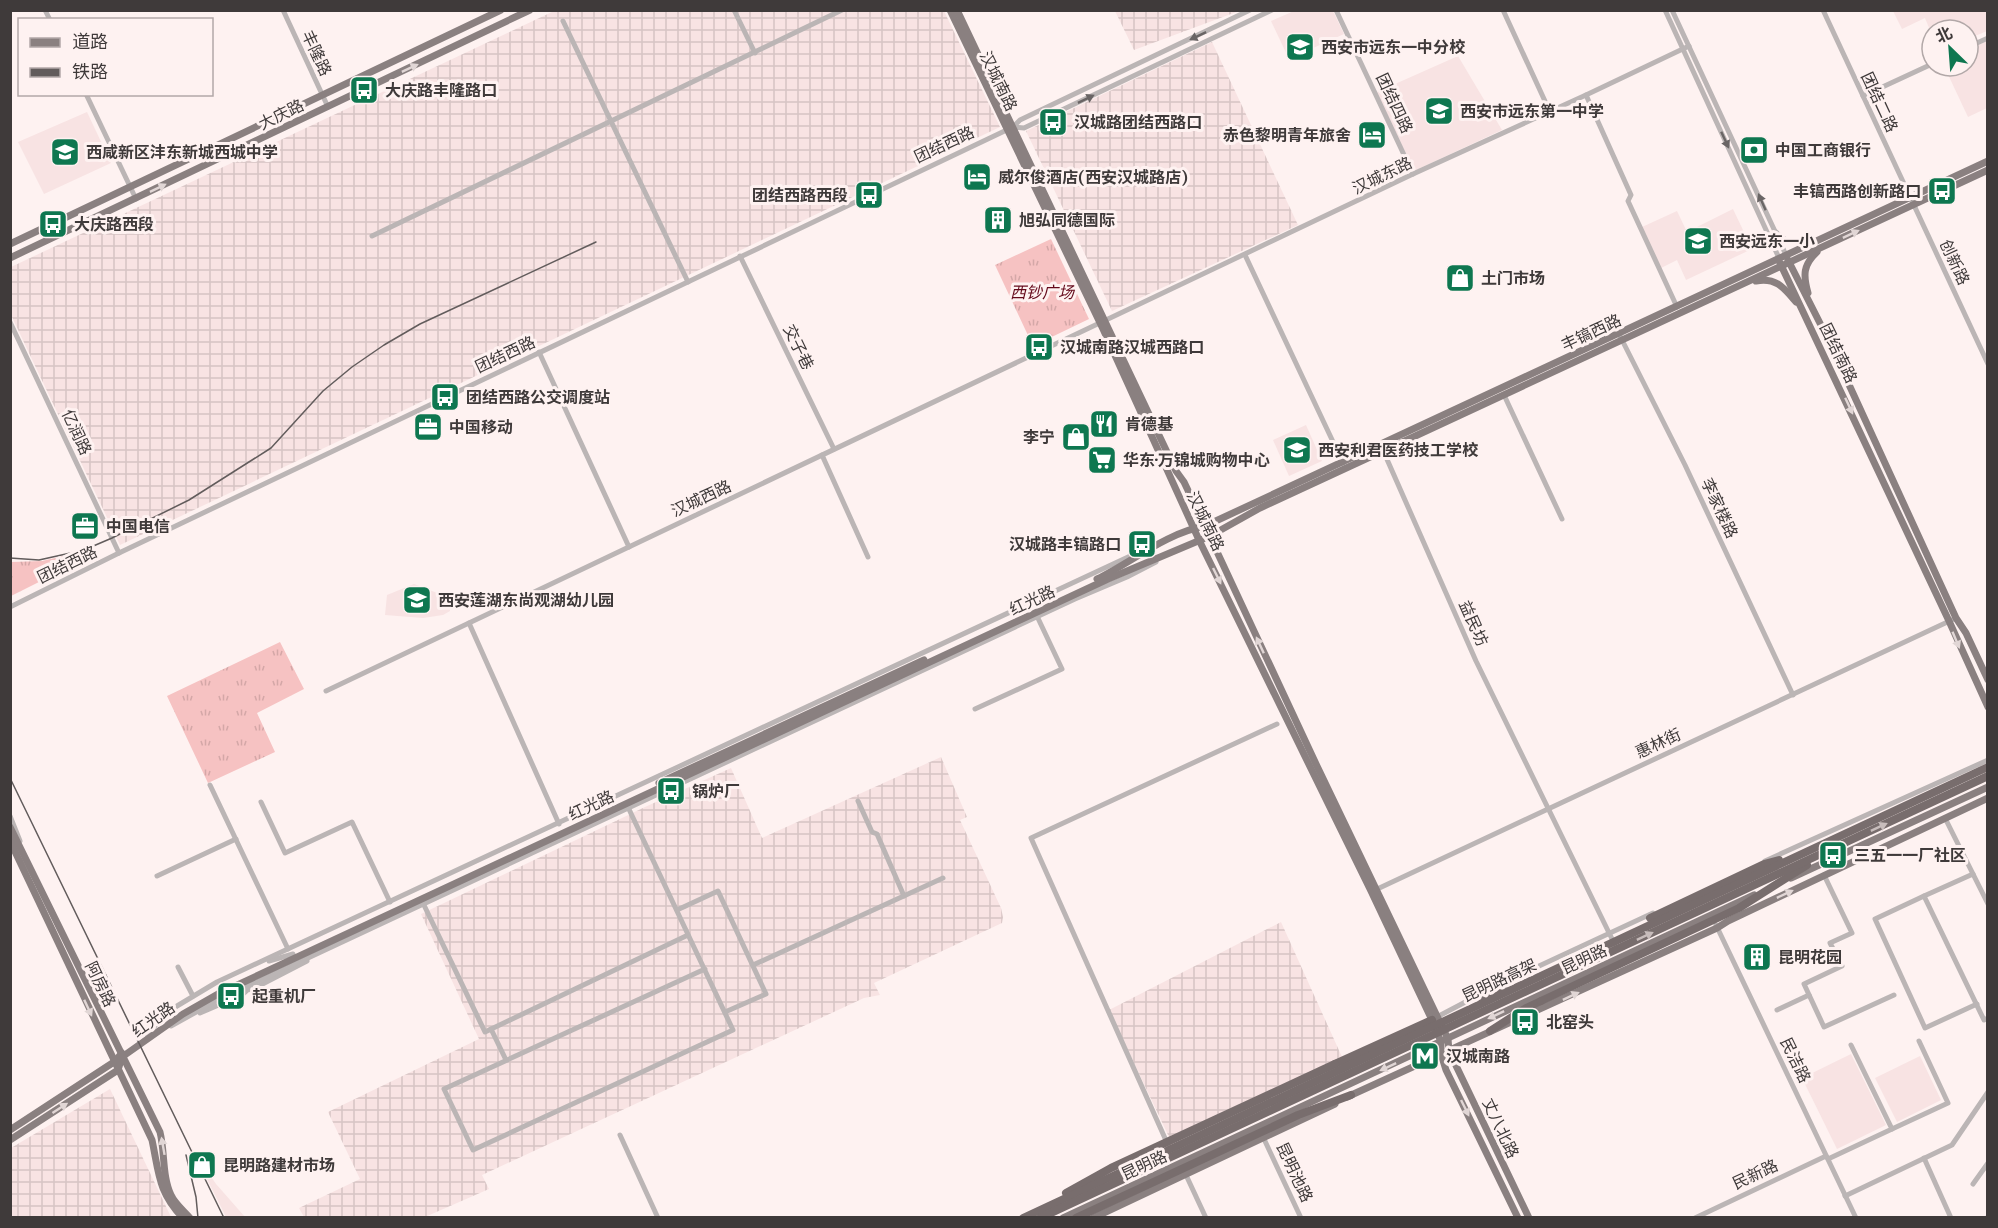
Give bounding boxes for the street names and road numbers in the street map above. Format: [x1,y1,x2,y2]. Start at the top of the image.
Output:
street label: 丰隆路 [298,27,336,79]
street label: 汉城南路 [976,48,1022,114]
street label: 团结二路 [1857,69,1903,135]
street label: 团结四路 [1372,70,1418,136]
street label: 大庆路 [255,94,307,134]
street label: 团结西路 [911,121,977,167]
street label: 汉城东路 [1349,152,1415,198]
street label: 创新路 [1936,236,1974,288]
street label: 丰镐西路 [1558,309,1624,355]
street label: 团结南路 [1816,320,1862,386]
street label: 交子巷 [779,321,819,373]
street label: 团结西路 [472,331,538,377]
street label: 亿润路 [58,406,96,458]
street label: 汉城西路 [668,475,734,521]
street label: 李家楼路 [1697,475,1743,541]
street label: 汉城南路 [1183,488,1229,554]
street label: 团结西路 [34,541,100,587]
street label: 红光路 [1006,581,1058,619]
street label: 益民坊 [1455,597,1493,649]
street label: 惠林街 [1632,724,1684,762]
street label: 红光路 [565,786,617,824]
street label: 昆明路 [1558,940,1610,978]
street label: 昆明路高架 [1459,954,1539,1006]
street label: 阿房路 [81,958,121,1010]
street label: 红光路 [128,997,178,1041]
street label: 民洁路 [1776,1034,1816,1086]
street label: 丈八北路 [1478,1095,1524,1161]
street label: 昆明池路 [1272,1139,1318,1205]
street label: 昆明路 [1118,1146,1170,1184]
street label: 民新路 [1729,1155,1781,1193]

